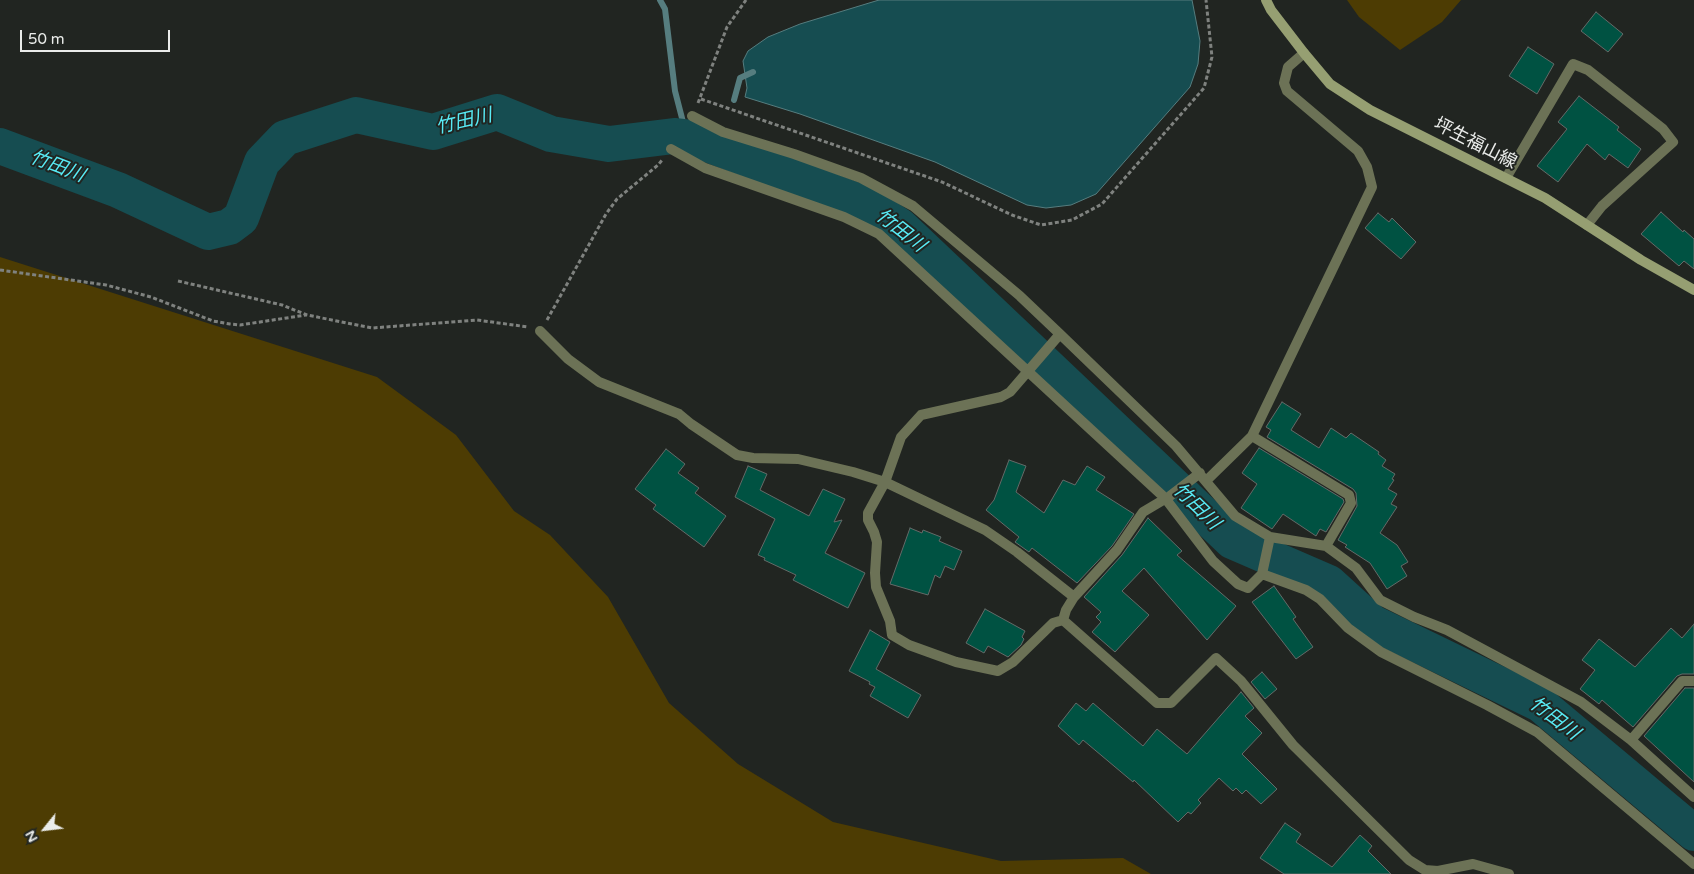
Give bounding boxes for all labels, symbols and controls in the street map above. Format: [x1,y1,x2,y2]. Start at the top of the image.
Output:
scale bar [22,20,172,52]
text: 50 m [28,30,65,48]
water label: 竹田川 [434,104,494,140]
street label: 坪生福山線 [1430,114,1520,174]
water label: 竹田川 [26,146,88,188]
water label: 竹田川 [871,204,929,258]
water label: 竹田川 [1168,479,1224,535]
water label: 竹田川 [1524,693,1584,745]
north arrow [20,804,70,854]
text: N [21,827,42,846]

